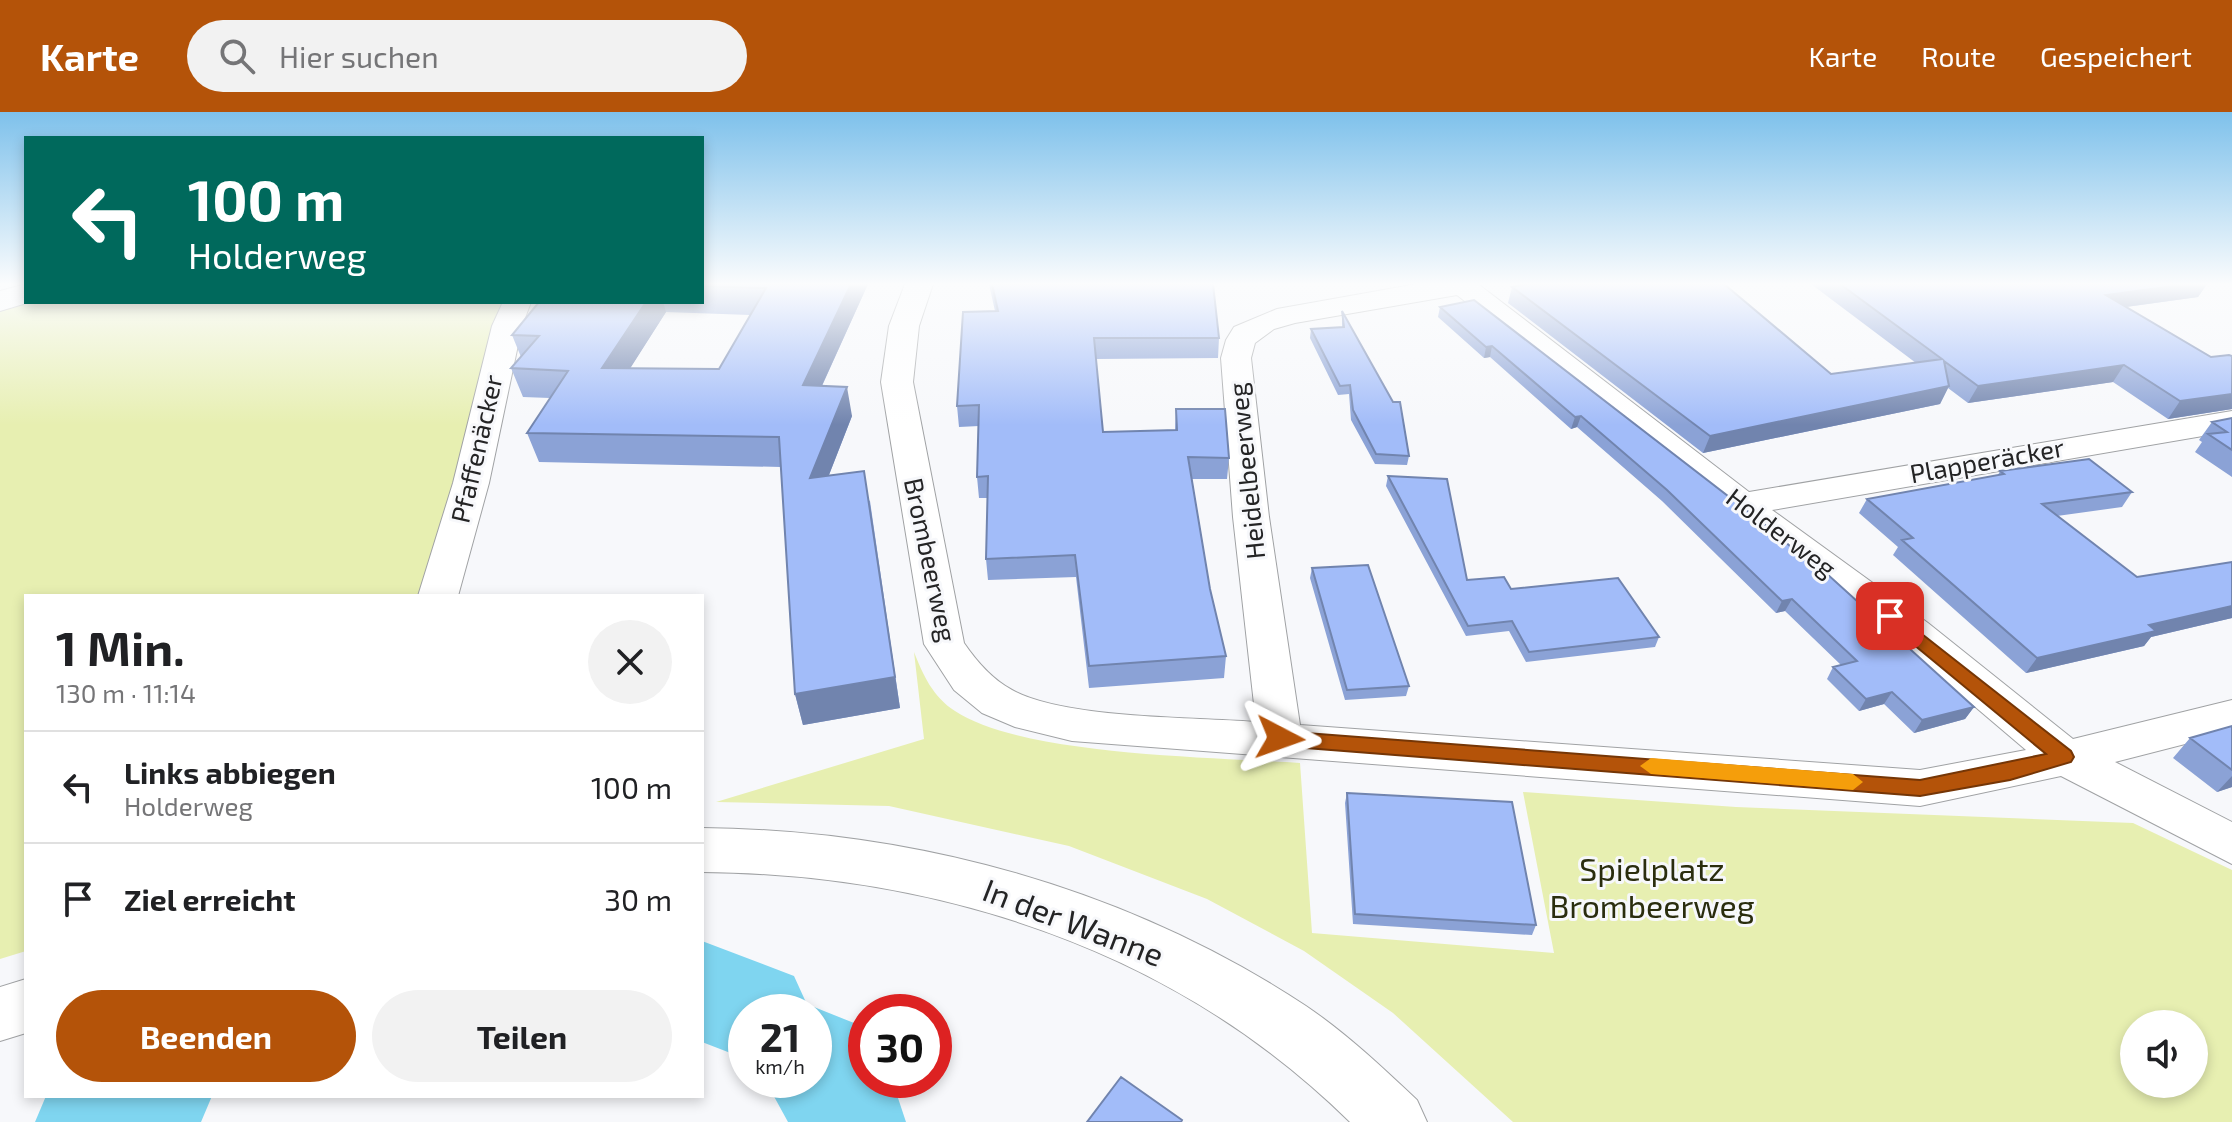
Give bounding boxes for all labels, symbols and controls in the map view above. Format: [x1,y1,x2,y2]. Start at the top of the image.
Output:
search box [187,20,747,92]
text: Karte [40,33,139,79]
icon: search [215,34,259,78]
text: Hier suchen [279,38,439,74]
text: Karte [1808,39,1877,73]
text: Route [1921,39,1996,73]
text: Gespeichert [2040,39,2192,73]
text: 100 m [188,165,344,232]
icon: left [56,168,160,272]
text: Holderweg [188,233,367,276]
street label: Pfaffenäcker [443,372,508,526]
street label: Heidelbeerweg [1221,381,1270,561]
street label: Plapperäcker [1907,431,2066,488]
street label: Brombeerweg [899,475,964,644]
street label: Holderweg [1721,481,1843,583]
pin [1856,582,1924,650]
icon: arrive [1868,594,1912,638]
text: 1 Min. [56,618,185,676]
button: close [588,620,672,704]
text: 130 m · 11:14 [56,677,196,708]
position arrow [1238,696,1322,780]
text: Links abbiegen [124,754,336,790]
icon: left [56,765,100,809]
text: 100 m [591,769,672,805]
text: Holderweg [124,790,253,821]
park label: Spielplatz Brombeerweg [1549,849,1755,924]
street label: In der Wanne [978,869,1169,973]
icon: arrive [56,877,100,921]
text: Ziel erreicht [124,881,296,917]
text: 30 m [604,881,672,917]
button: Beenden [56,990,356,1082]
button: Teilen [372,990,672,1082]
speed limit sign: 30 [848,994,952,1098]
map controls [2120,1010,2208,1098]
button: sound [2120,1010,2208,1098]
text: 21 [760,1012,800,1060]
text: km/h [755,1054,805,1078]

